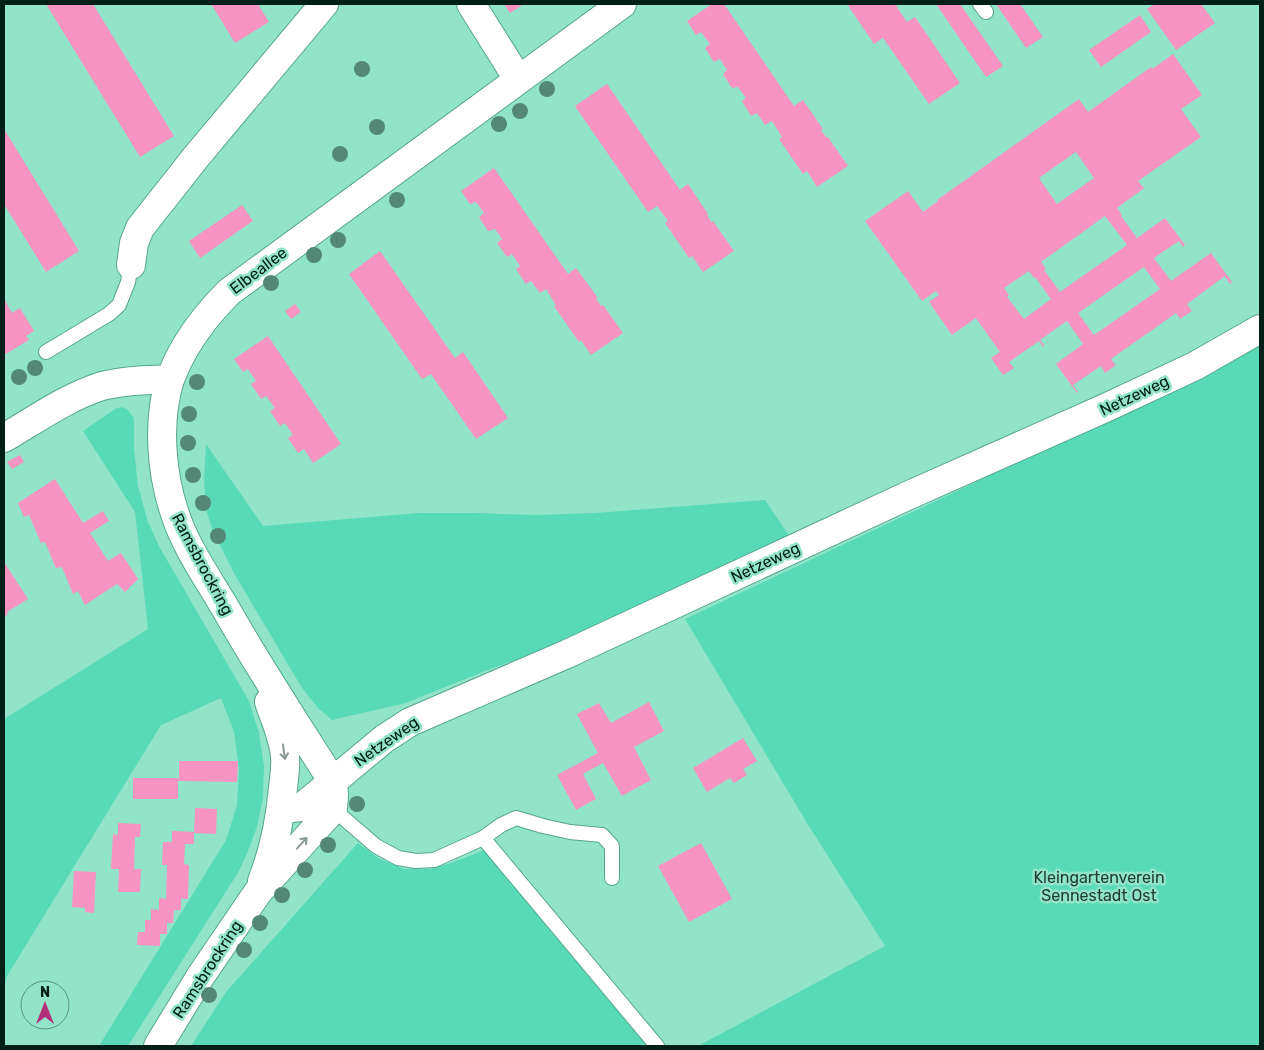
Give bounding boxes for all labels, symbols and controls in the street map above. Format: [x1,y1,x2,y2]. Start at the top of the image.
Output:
street label: Elbeallee [226,243,291,298]
street label: Netzeweg [1097,371,1172,420]
street label: Ramsbrockring [168,510,237,618]
street label: Netzeweg [728,538,803,587]
street label: Netzeweg [350,712,422,770]
one-way arrow [279,744,289,760]
one-way arrow [296,836,308,849]
park label: Kleingartenverein Sennestadt Ost [1033,868,1165,905]
street label: Ramsbrockring [169,917,246,1022]
north arrow [20,980,70,1030]
text: N [40,984,50,1001]

